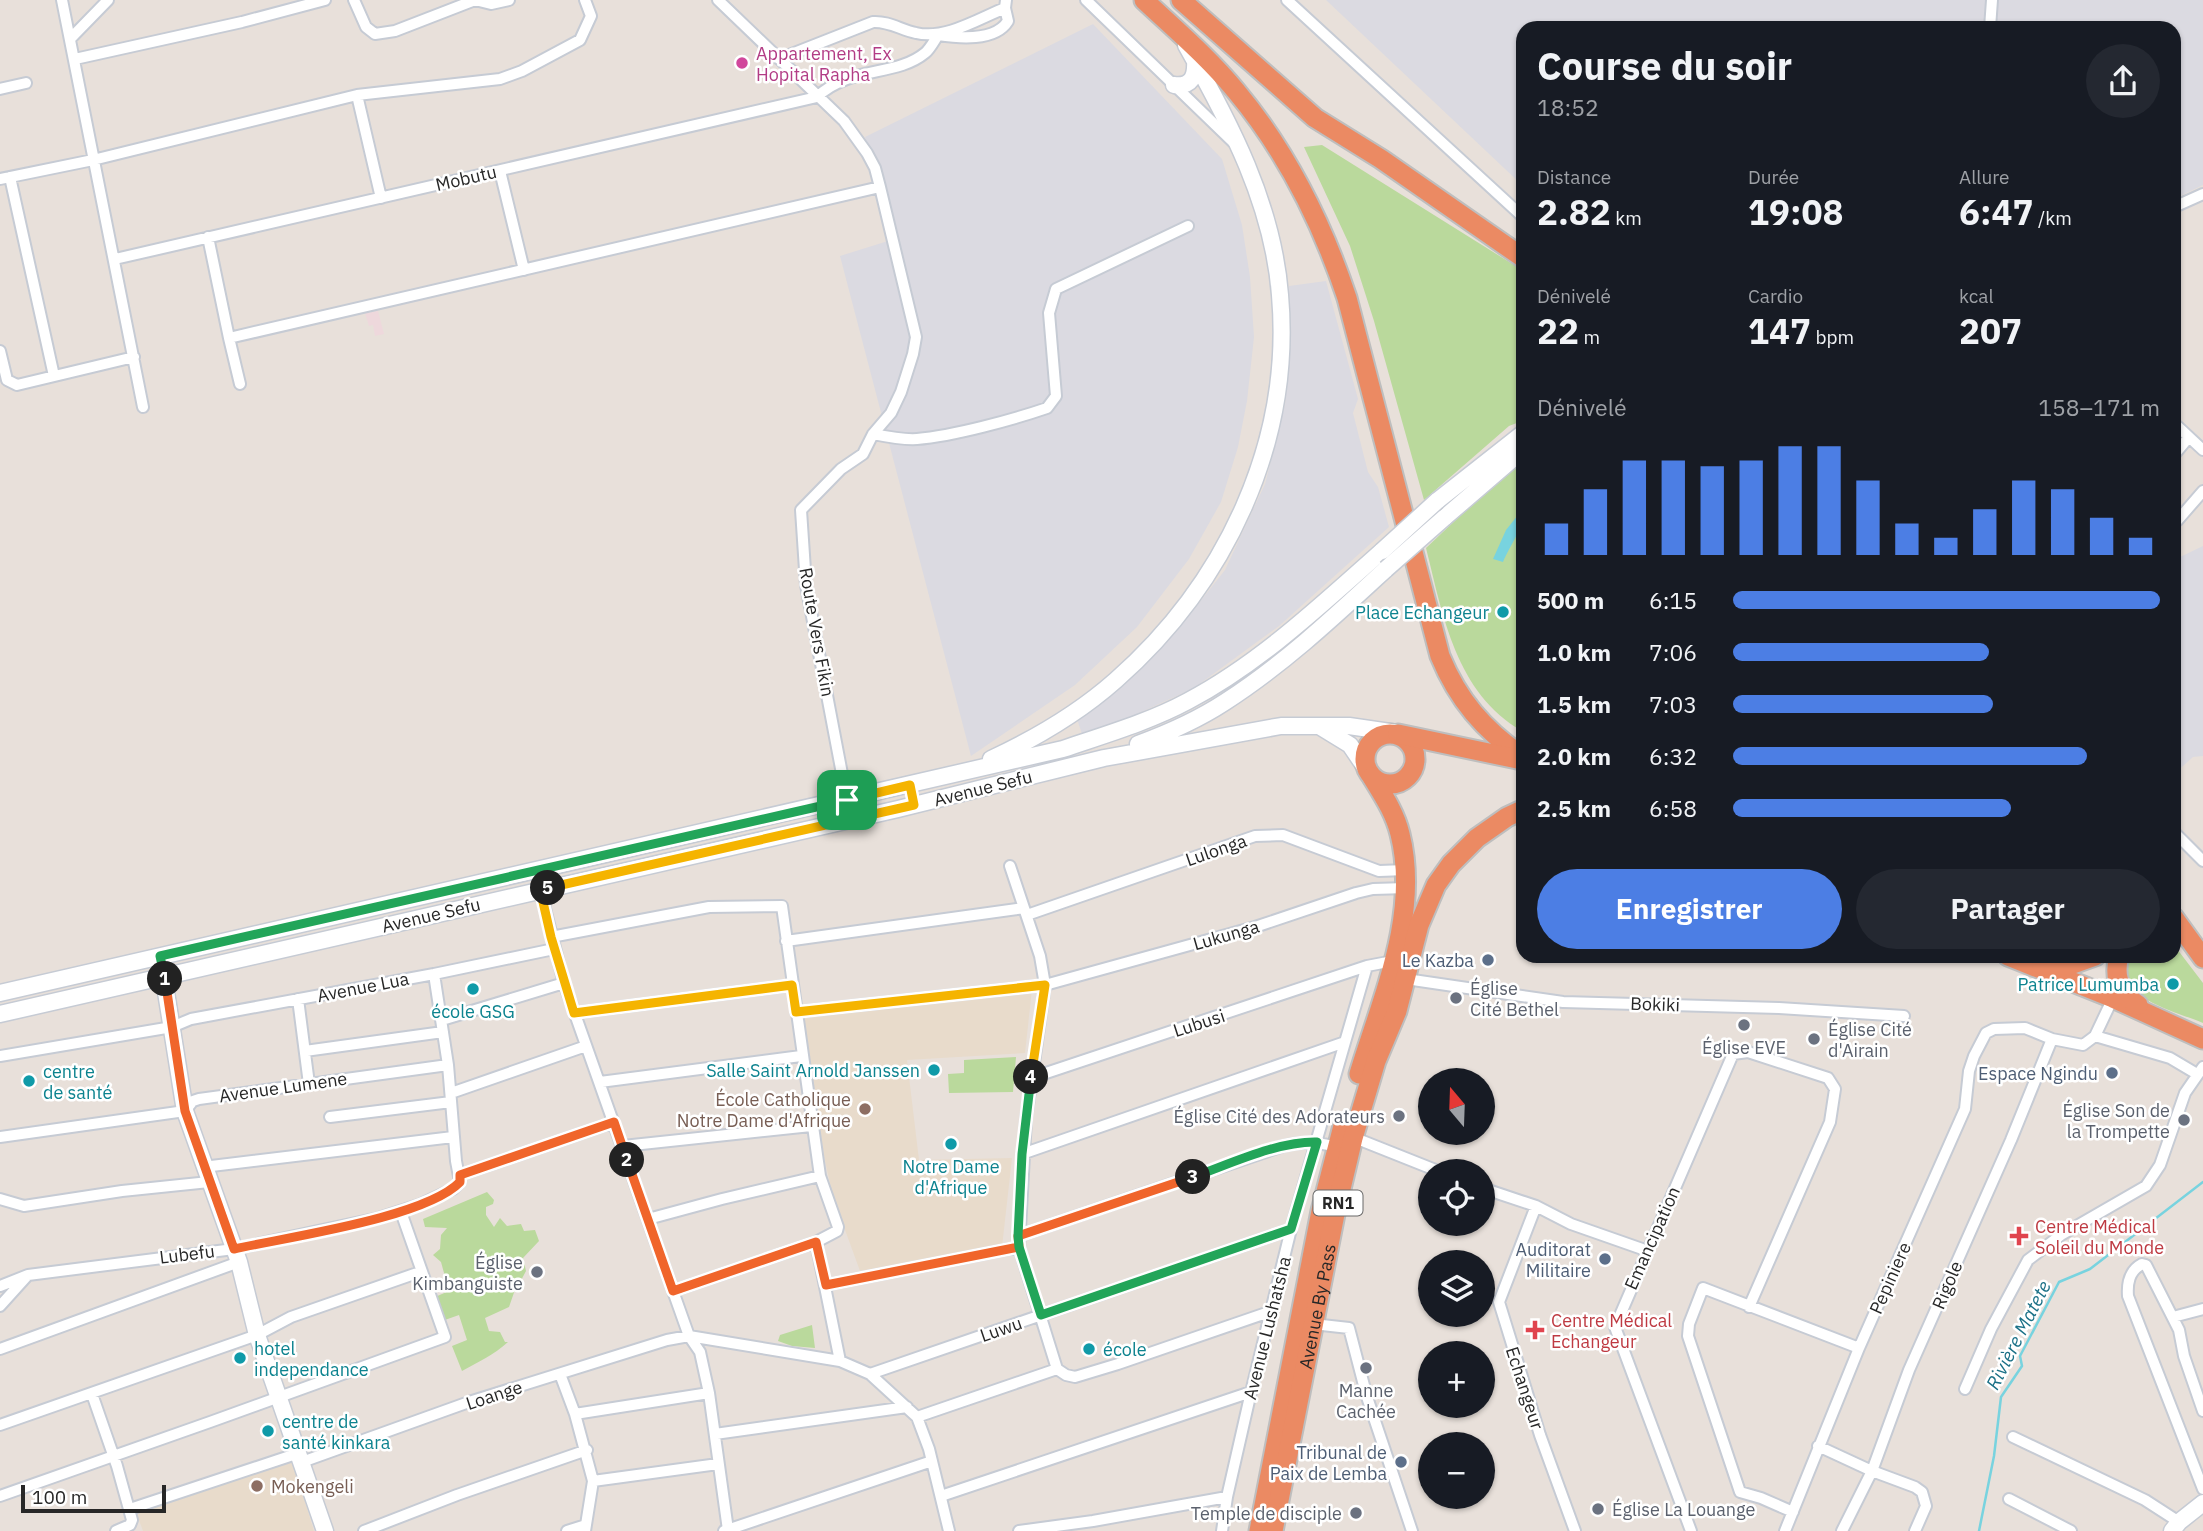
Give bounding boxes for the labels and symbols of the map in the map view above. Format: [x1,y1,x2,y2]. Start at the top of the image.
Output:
place label: Appartement, Ex Hopital Rapha [756,42,892,86]
marker: Appartement, Ex Hopital Rapha [734,55,750,71]
street label: Mobutu [433,160,499,196]
street label: Route Vers Fikin [794,566,840,698]
place label: Place Echangeur [1355,601,1489,624]
marker: Place Echangeur [1495,604,1511,620]
street label: Avenue Sefu [931,765,1035,811]
pin [817,770,877,830]
street label: Lulonga [1182,829,1250,871]
pin: 5 [530,870,566,906]
street label: Avenue Sefu [379,892,483,938]
street label: Lukunga [1190,914,1262,955]
place label: Le Kazba [1402,949,1474,972]
marker: Le Kazba [1480,952,1496,968]
pin: 1 [148,962,182,996]
street label: Avenue Lua [315,967,411,1007]
place label: Patrice Lumumba [2017,973,2159,996]
marker: Patrice Lumumba [2165,976,2181,992]
place label: Église Cité Bethel [1470,977,1559,1021]
marker: école GSG [465,981,481,997]
marker: Église Cité Bethel [1448,990,1464,1006]
street label: Bokiki [1630,992,1680,1016]
place label: école GSG [431,1000,515,1023]
street label: Lubusi [1170,1004,1228,1042]
marker: Église EVE [1736,1017,1752,1033]
place label: Église Cité d'Airain [1828,1018,1912,1062]
marker: Église Cité d'Airain [1806,1031,1822,1047]
place label: Église EVE [1702,1036,1786,1059]
place label: Salle Saint Arnold Janssen [706,1059,920,1082]
place label: centre de santé [43,1060,112,1104]
pin: 4 [1014,1060,1048,1094]
marker: Salle Saint Arnold Janssen [926,1062,942,1078]
place label: Espace Ngindu [1978,1062,2098,1085]
marker: Espace Ngindu [2104,1065,2120,1081]
street label: Avenue Lumene [217,1067,349,1107]
north arrow [1418,1068,1494,1144]
marker: centre de santé [21,1073,37,1089]
place label: École Catholique Notre Dame d'Afrique [677,1088,851,1132]
place label: Église Son de la Trompette [2062,1099,2170,1143]
marker: École Catholique Notre Dame d'Afrique [857,1101,873,1117]
place label: Église Cité des Adorateurs [1173,1105,1385,1128]
marker: Église Cité des Adorateurs [1391,1108,1407,1124]
marker: Église Son de la Trompette [2176,1112,2192,1128]
marker: Notre Dame d'Afrique [943,1136,959,1152]
pin: 2 [610,1142,644,1178]
place label: Notre Dame d'Afrique [902,1155,1000,1199]
pin: 3 [1176,1160,1210,1194]
street label: Emancipation [1619,1183,1685,1293]
road number: RN1 [1314,1190,1362,1216]
place label: Centre Médical Soleil du Monde [2035,1215,2164,1259]
marker: Centre Médical Soleil du Monde [2009,1226,2029,1246]
place label: Auditorat Militaire [1516,1238,1591,1282]
street label: Pepiniere [1864,1238,1916,1318]
street label: Lubefu [158,1239,216,1269]
street label: Avenue By Pass [1293,1242,1340,1371]
place label: Église Kimbanguiste [412,1251,523,1295]
marker: Auditorat Militaire [1597,1251,1613,1267]
street label: Avenue Lushatsha [1238,1254,1296,1402]
street label: Rigole [1927,1257,1967,1313]
marker: Église Kimbanguiste [529,1264,545,1280]
water label: Rivière Matete [1980,1276,2056,1394]
place label: Centre Médical Echangeur [1551,1309,1672,1353]
street label: Luwu [977,1311,1025,1347]
marker: Centre Médical Echangeur [1525,1320,1545,1340]
place label: hotel independance [254,1337,369,1381]
place label: école [1103,1338,1147,1361]
marker: école [1081,1341,1097,1357]
street label: Echangeur [1501,1344,1549,1433]
marker: hotel independance [232,1350,248,1366]
marker: Manne Cachée [1358,1360,1374,1376]
street label: Loange [463,1375,525,1415]
place label: Manne Cachée [1336,1379,1396,1423]
place label: centre de santé kinkara [282,1410,391,1454]
marker: centre de santé kinkara [260,1423,276,1439]
place label: Tribunal de Paix de Lemba [1270,1441,1387,1485]
marker: Tribunal de Paix de Lemba [1393,1454,1409,1470]
place label: Mokengeli [271,1475,354,1498]
marker: Mokengeli [249,1478,265,1494]
scale bar [21,1482,166,1514]
place label: Église La Louange [1612,1498,1755,1521]
marker: Église La Louange [1590,1501,1606,1517]
place label: Temple de disciple [1191,1502,1342,1525]
marker: Temple de disciple [1348,1505,1364,1521]

